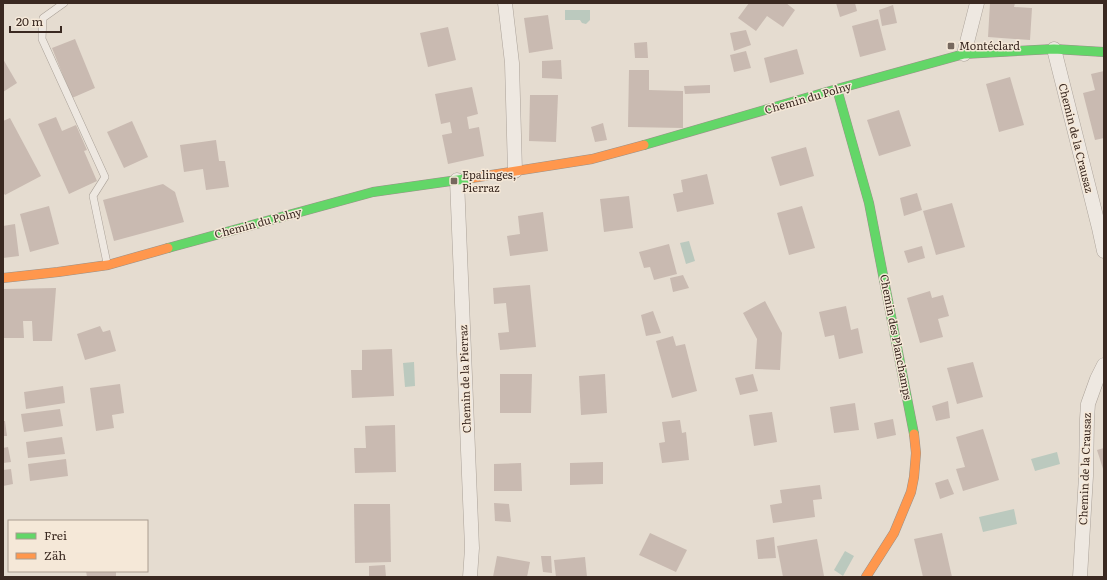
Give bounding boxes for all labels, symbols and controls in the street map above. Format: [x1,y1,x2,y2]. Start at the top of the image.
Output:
scale bar [10,8,61,34]
text: 20 m [16,12,43,30]
place label: Montéclard [959,37,1020,53]
marker: Montéclard [946,41,956,51]
street label: Chemin du Polny [763,77,854,117]
street label: Chemin de la Crausaz [1056,81,1098,195]
place label: Epalinges, Pierraz [462,166,516,195]
marker: Epalinges, Pierraz [449,176,459,186]
street label: Chemin du Polny [212,203,304,241]
street label: Chemin des Planchamps [877,273,917,401]
street label: Chemin de la Pierraz [454,324,474,433]
street label: Chemin de la Crausaz [1074,412,1094,525]
legend [8,520,148,572]
text: Frei [44,526,67,544]
text: Zäh [44,546,66,564]

